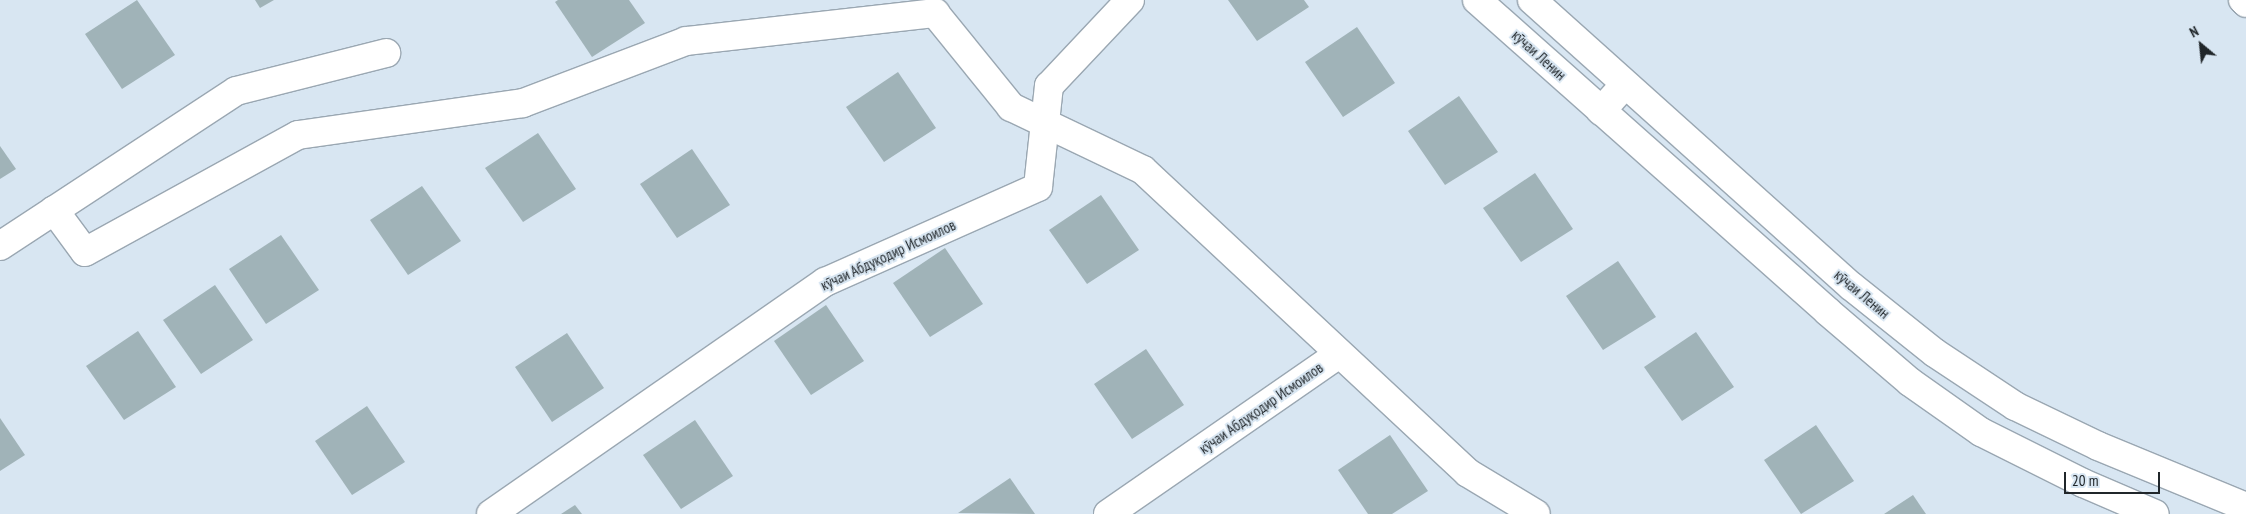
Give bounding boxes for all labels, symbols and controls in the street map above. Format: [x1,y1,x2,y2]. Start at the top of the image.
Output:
north arrow [2176,20,2226,70]
text: N [2186,22,2202,41]
street label: кӯчаи Ленин [1508,26,1570,84]
street label: кӯчаи Абдуқодир Исмоилов [817,216,959,294]
street label: кӯчаи Ленин [1831,266,1893,322]
street label: кӯчаи Абдуқодир Исмоилов [1195,358,1327,458]
scale bar [2066,462,2162,494]
text: 20 m [2072,471,2098,490]

